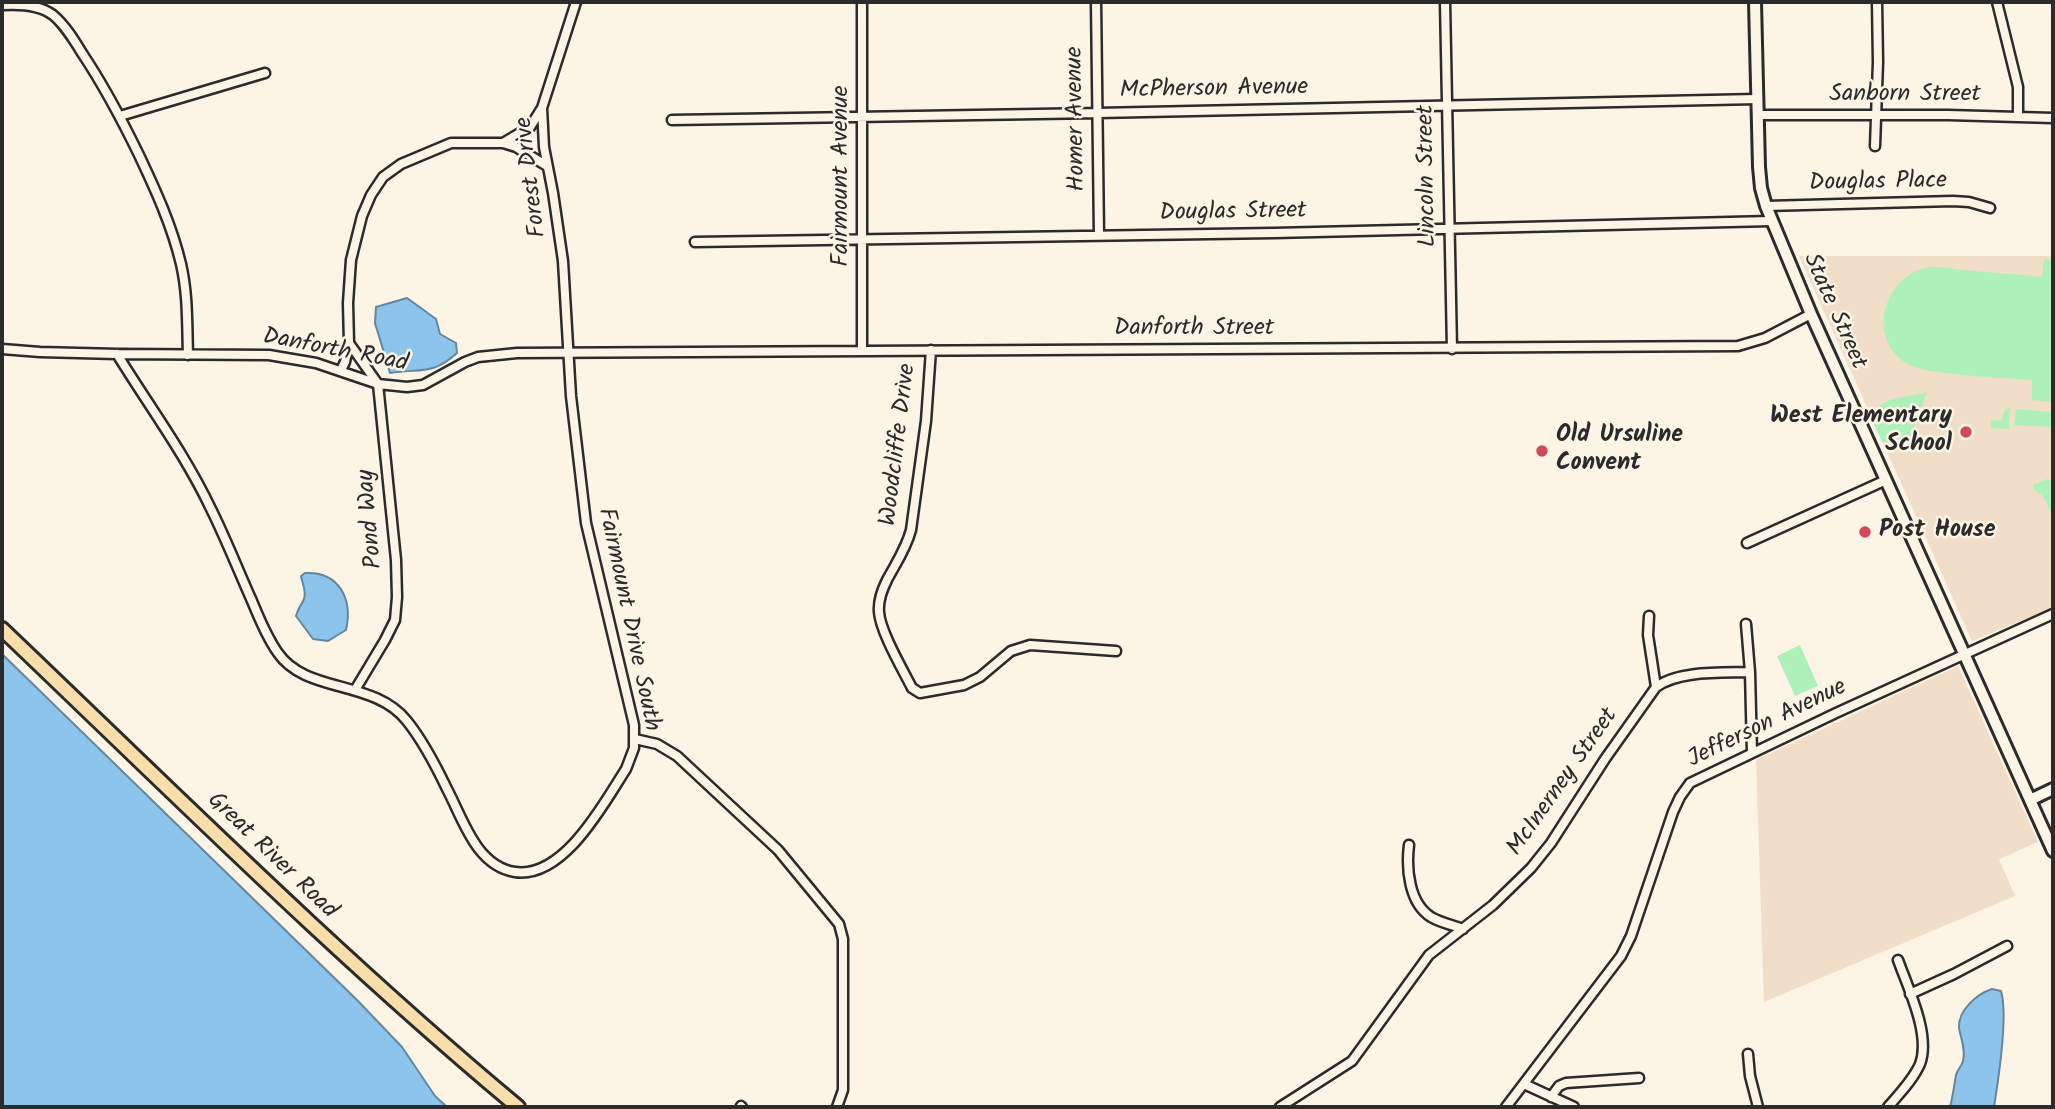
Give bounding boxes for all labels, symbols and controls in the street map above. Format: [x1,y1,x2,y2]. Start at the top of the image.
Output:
street label: Homer Avenue [1062,46,1094,192]
street label: McPherson Avenue [1120,75,1308,107]
street label: Sanborn Street [1829,82,1981,110]
street label: Fairmount Avenue [829,85,857,267]
street label: Lincoln Street [1413,105,1445,247]
street label: Forest Drive [511,115,555,239]
street label: Douglas Place [1809,168,1947,200]
street label: Douglas Street [1159,198,1307,230]
street label: State Street [1795,250,1871,374]
street label: Danforth Street [1114,316,1274,344]
street label: Danforth Road [260,324,410,380]
street label: Woodcliffe Drive [876,362,924,528]
place label: West Elementary School [1770,404,1952,460]
place label: Old Ursuline Convent [1556,423,1683,479]
marker: West Elementary School [1958,424,1974,440]
marker: Old Ursuline Convent [1534,443,1550,459]
street label: Pond Way [353,468,391,570]
street label: Fairmount Drive South [589,506,665,734]
place label: Post House [1879,518,1996,546]
marker: Post House [1857,524,1873,540]
street label: Jefferson Avenue [1684,674,1852,776]
street label: McInerney Street [1502,704,1626,862]
street label: Great River Road [200,788,342,926]

